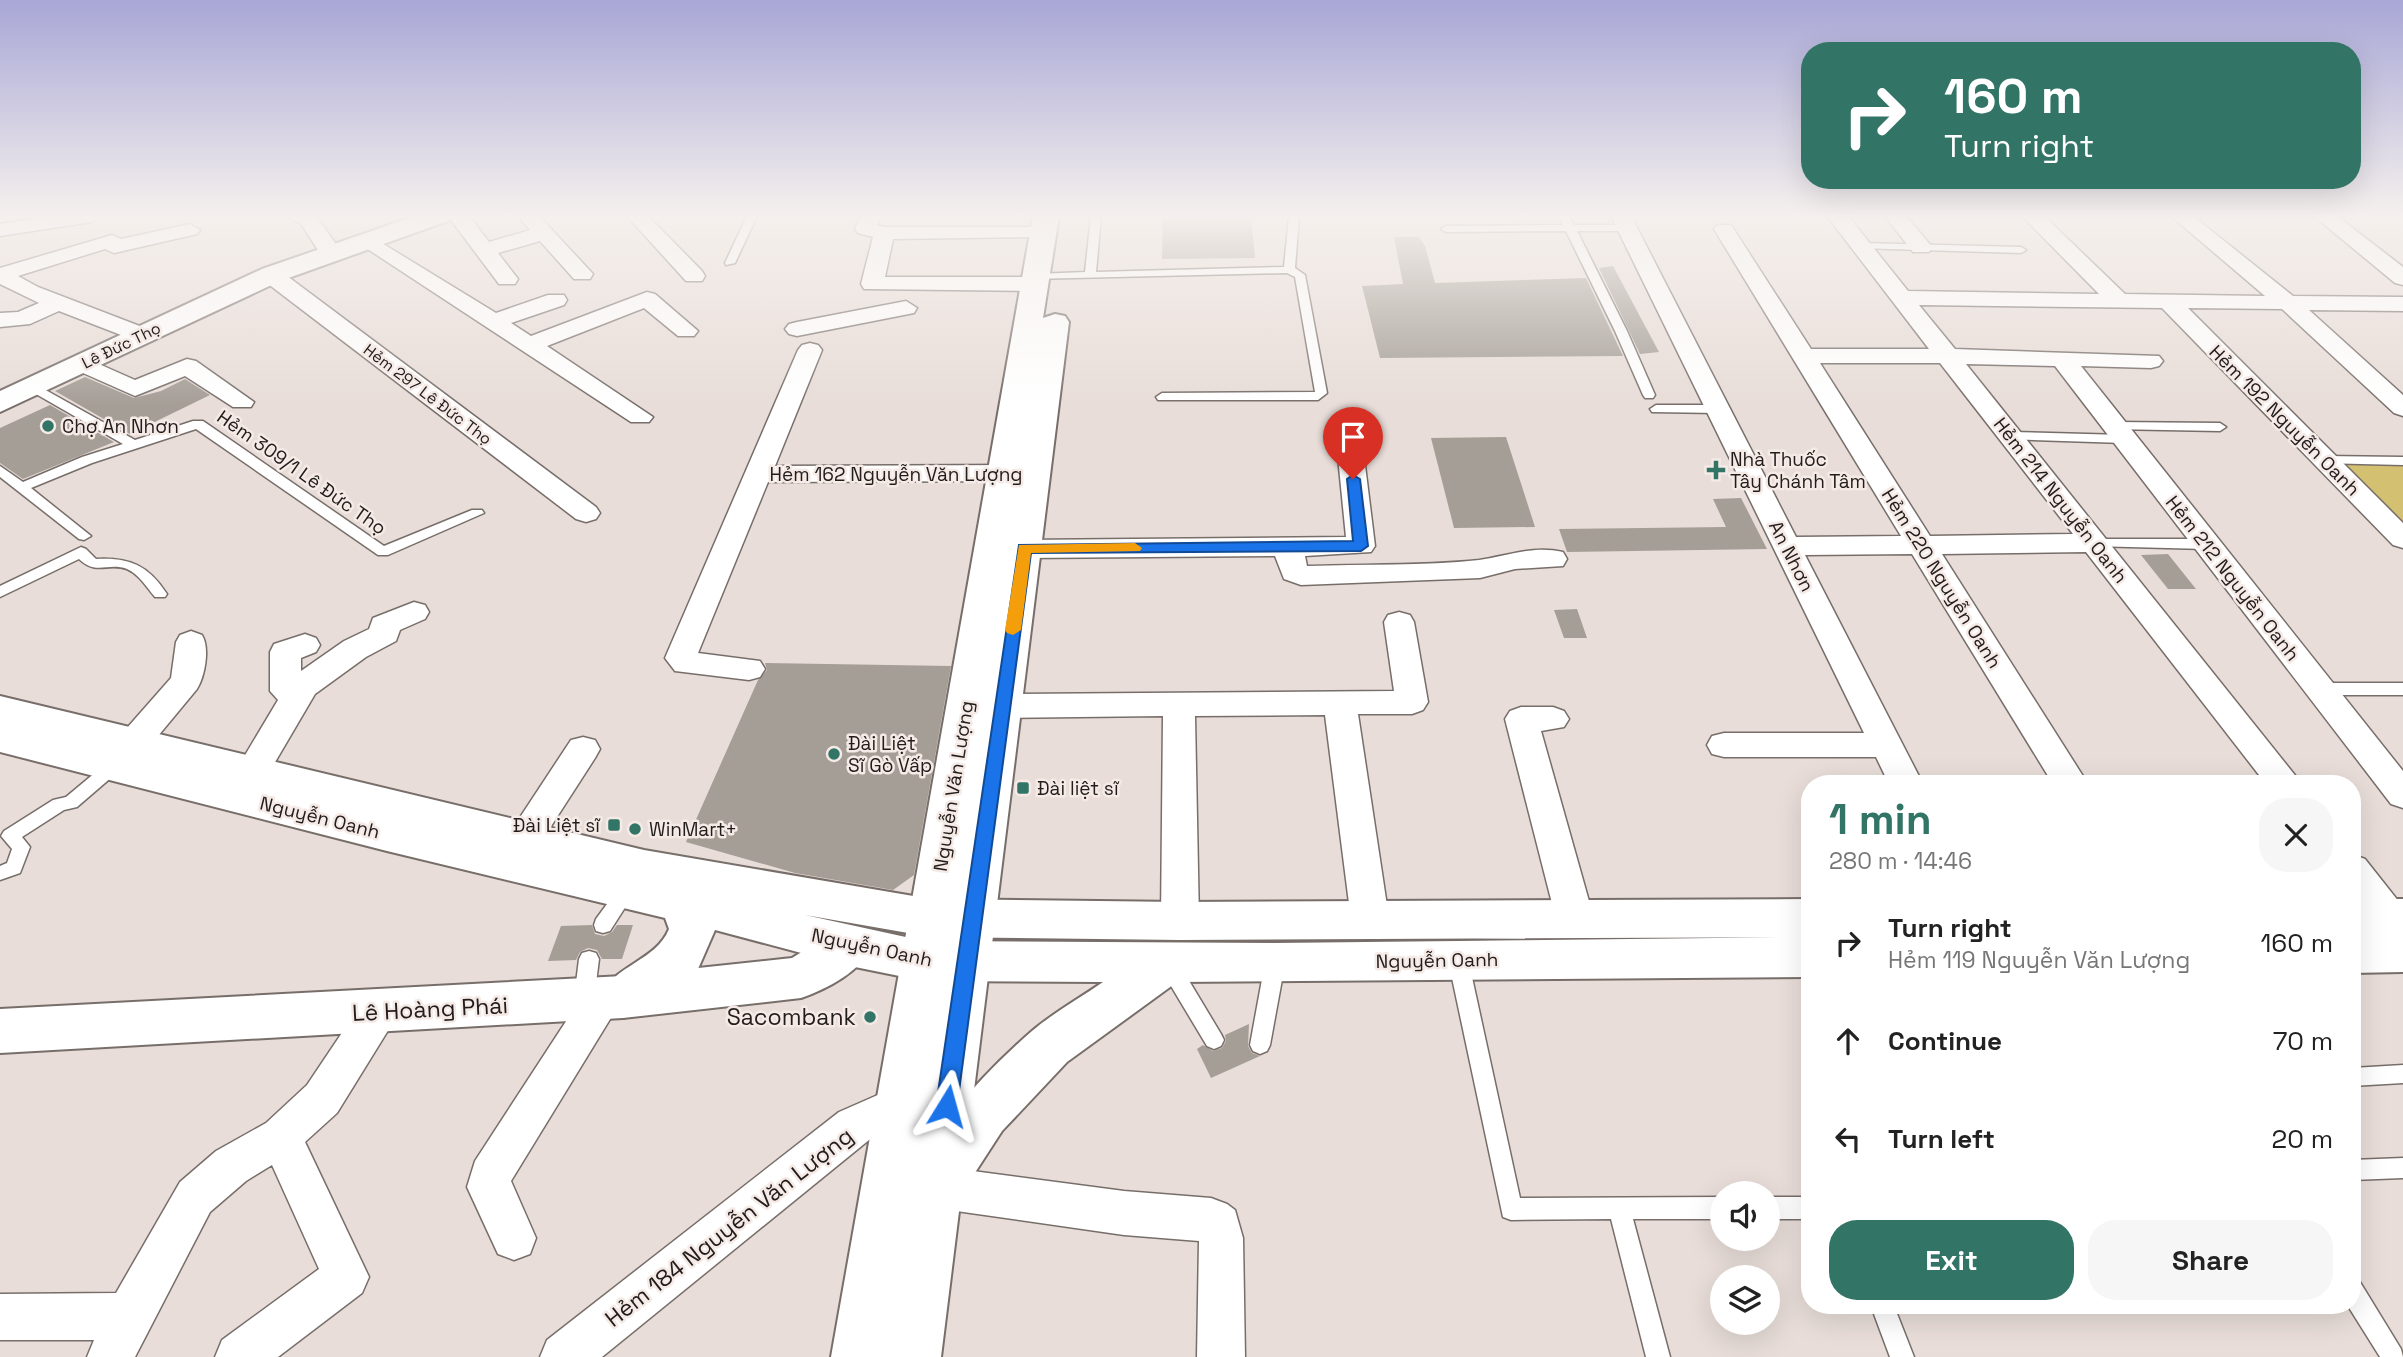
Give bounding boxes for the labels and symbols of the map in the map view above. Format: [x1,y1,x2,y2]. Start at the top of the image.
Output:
street label: Lê Đức Thọ [78,317,164,374]
street label: Hẻm 297 Lê Đức Thọ [359,339,496,450]
street label: Hẻm 192 Nguyễn Oanh [2204,340,2365,501]
street label: Hẻm 309/1 Lê Đức Thọ [212,404,391,540]
pin [1323,407,1383,479]
street label: Hẻm 214 Nguyễn Oanh [1988,412,2133,588]
place label: Chợ An Nhơn [62,414,179,439]
marker: Chợ An Nhơn [40,418,56,434]
place label: Nhà Thuốc Tây Chánh Tâm [1730,447,1866,494]
street label: Hẻm 162 Nguyễn Văn Lượng [769,462,1023,487]
marker: Nhà Thuốc Tây Chánh Tâm [1708,462,1724,478]
street label: Hẻm 220 Nguyễn Oanh [1876,484,2007,673]
street label: Hẻm 212 Nguyễn Oanh [2160,490,2305,666]
street label: An Nhơn [1763,516,1820,596]
street label: Nguyễn Văn Lượng [928,699,979,873]
place label: Đài Liệt Sĩ Gò Vấp [848,731,932,778]
marker: Đài Liệt Sĩ Gò Vấp [826,746,842,762]
place label: Đài liệt sĩ [1037,776,1120,801]
marker: Đài liệt sĩ [1015,780,1031,796]
street label: Nguyễn Oanh [257,791,382,844]
place label: Đài Liệt sĩ [513,813,601,838]
marker: Đài Liệt sĩ [606,817,622,833]
place label: WinMart+ [649,817,737,842]
marker: WinMart+ [627,821,643,837]
street label: Nguyễn Oanh [809,922,935,972]
street label: Nguyễn Oanh [1375,947,1499,974]
street label: Lê Hoàng Phái [351,990,509,1028]
place label: Sacombank [727,1002,856,1032]
marker: Sacombank [862,1009,878,1025]
position arrow [910,1069,984,1143]
street label: Hẻm 184 Nguyễn Văn Lượng [599,1121,859,1333]

